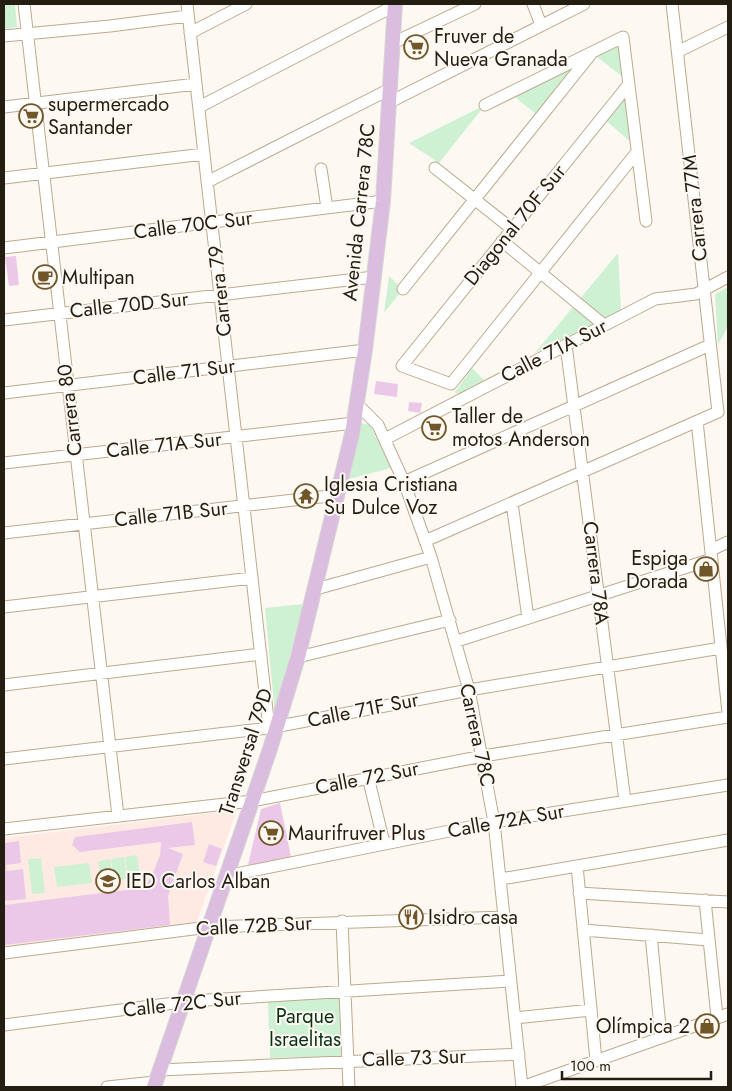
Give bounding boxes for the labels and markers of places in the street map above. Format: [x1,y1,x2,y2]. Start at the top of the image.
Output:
place label: Fruver de Nueva Granada [434,22,568,74]
supermarket icon: Fruver de Nueva Granada [403,34,429,60]
place label: supermercado Santander [48,90,169,142]
supermarket icon: supermercado Santander [18,103,44,129]
place label: Multipan [62,263,135,292]
cafe icon: Multipan [32,264,58,290]
place label: Taller de motos Anderson [452,402,590,454]
supermarket icon: Taller de motos Anderson [421,415,447,441]
place label: Iglesia Cristiana Su Dulce Voz [324,470,458,522]
temple icon: Iglesia Cristiana Su Dulce Voz [293,483,319,509]
place label: Espiga Dorada [626,544,688,596]
shop icon: Espiga Dorada [693,556,719,582]
place label: Maurifruver Plus [288,819,425,848]
supermarket icon: Maurifruver Plus [258,820,284,846]
place label: IED Carlos Alban [126,867,271,896]
school or university icon: IED Carlos Alban [95,868,121,894]
place label: Isidro casa [428,903,518,932]
restaurant icon: Isidro casa [398,904,424,930]
place label: Olímpica 2 [596,1012,690,1041]
shop icon: Olímpica 2 [694,1013,720,1039]

